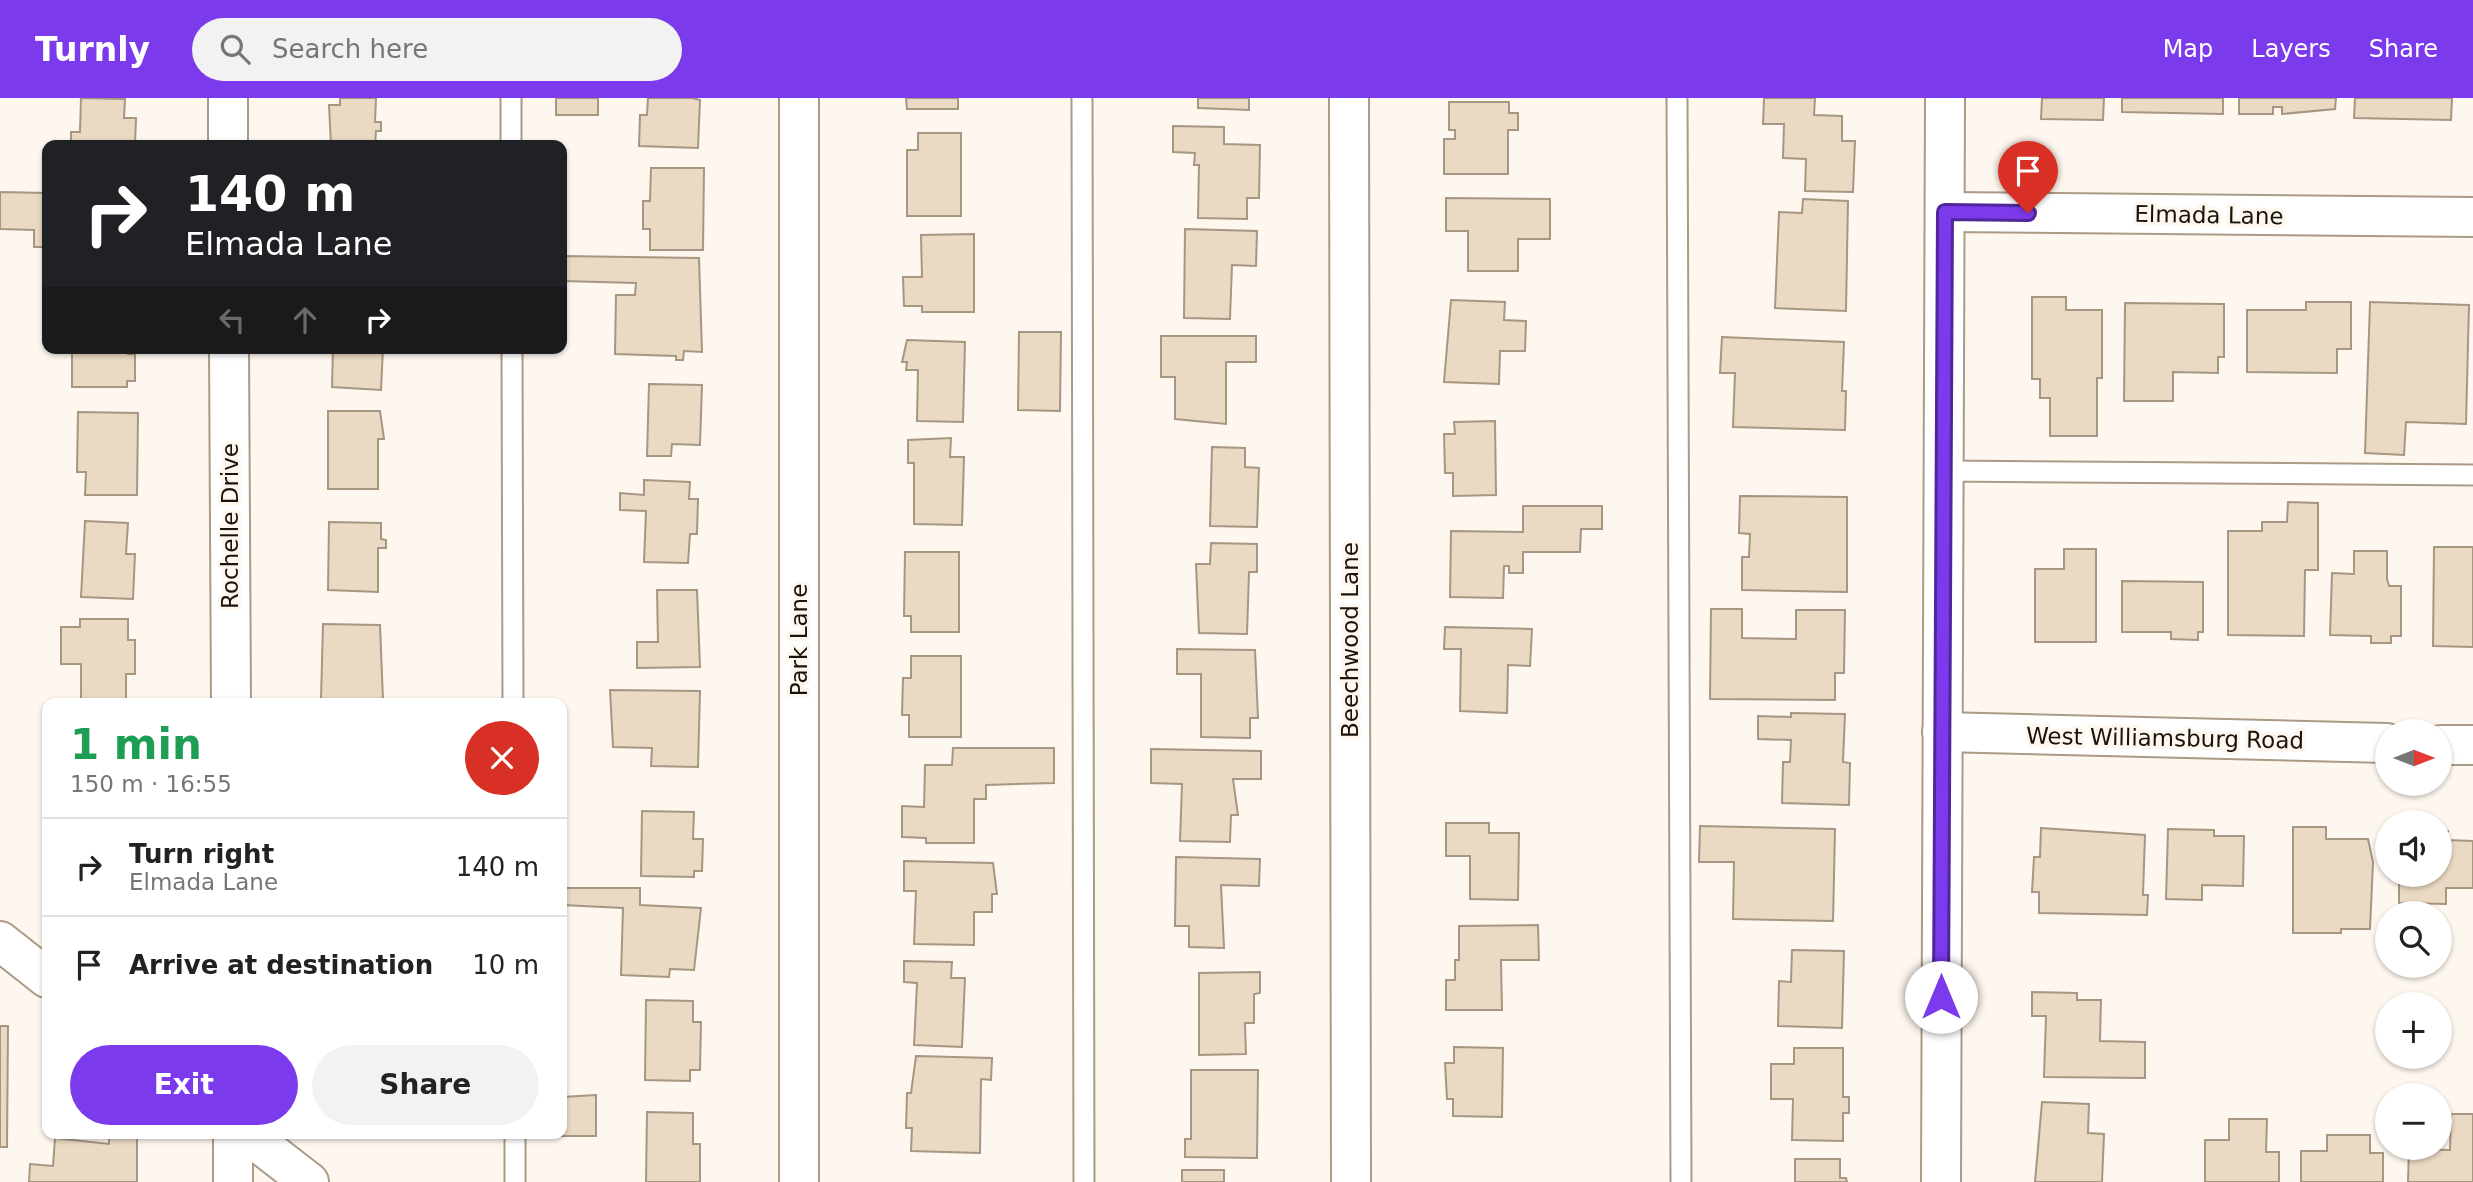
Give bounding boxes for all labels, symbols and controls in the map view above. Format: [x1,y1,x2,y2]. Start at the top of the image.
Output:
search box [192,18,682,81]
text: Turnly [35,30,150,69]
icon: search [216,30,254,68]
text: Search here [272,34,428,64]
text: Map [2163,35,2213,63]
text: Layers [2251,35,2331,63]
text: Share [2369,35,2438,63]
pin [1998,141,2058,213]
icon: arrive [2009,152,2047,190]
text: 140 m [185,166,355,223]
icon: right [70,168,161,259]
street label: Elmada Lane [2134,201,2284,229]
text: Elmada Lane [185,225,392,263]
icon: left [213,301,251,339]
icon: ahead [286,301,324,339]
icon: right [359,301,397,339]
street label: Rochelle Drive [217,443,243,609]
street label: Beechwood Lane [1337,542,1363,738]
street label: Park Lane [786,584,812,696]
north arrow [2375,719,2452,796]
map controls [2375,719,2452,1160]
text: 1 min [70,720,202,769]
button: close [465,721,539,795]
street label: West Williamsburg Road [2026,723,2304,753]
text: 150 m · 16:55 [70,771,232,797]
button: sound [2375,810,2452,887]
text: Turn right [129,839,274,869]
icon: right [70,848,108,886]
text: 140 m [456,852,539,882]
text: Elmada Lane [129,869,278,895]
button: search [2375,901,2452,978]
icon: arrive [70,946,108,984]
text: Arrive at destination [129,950,433,980]
text: 10 m [472,950,539,980]
position arrow [1904,960,1978,1034]
button: + [2375,992,2452,1069]
button: Exit [70,1045,298,1125]
button: Share [312,1045,539,1125]
button: − [2375,1083,2452,1160]

